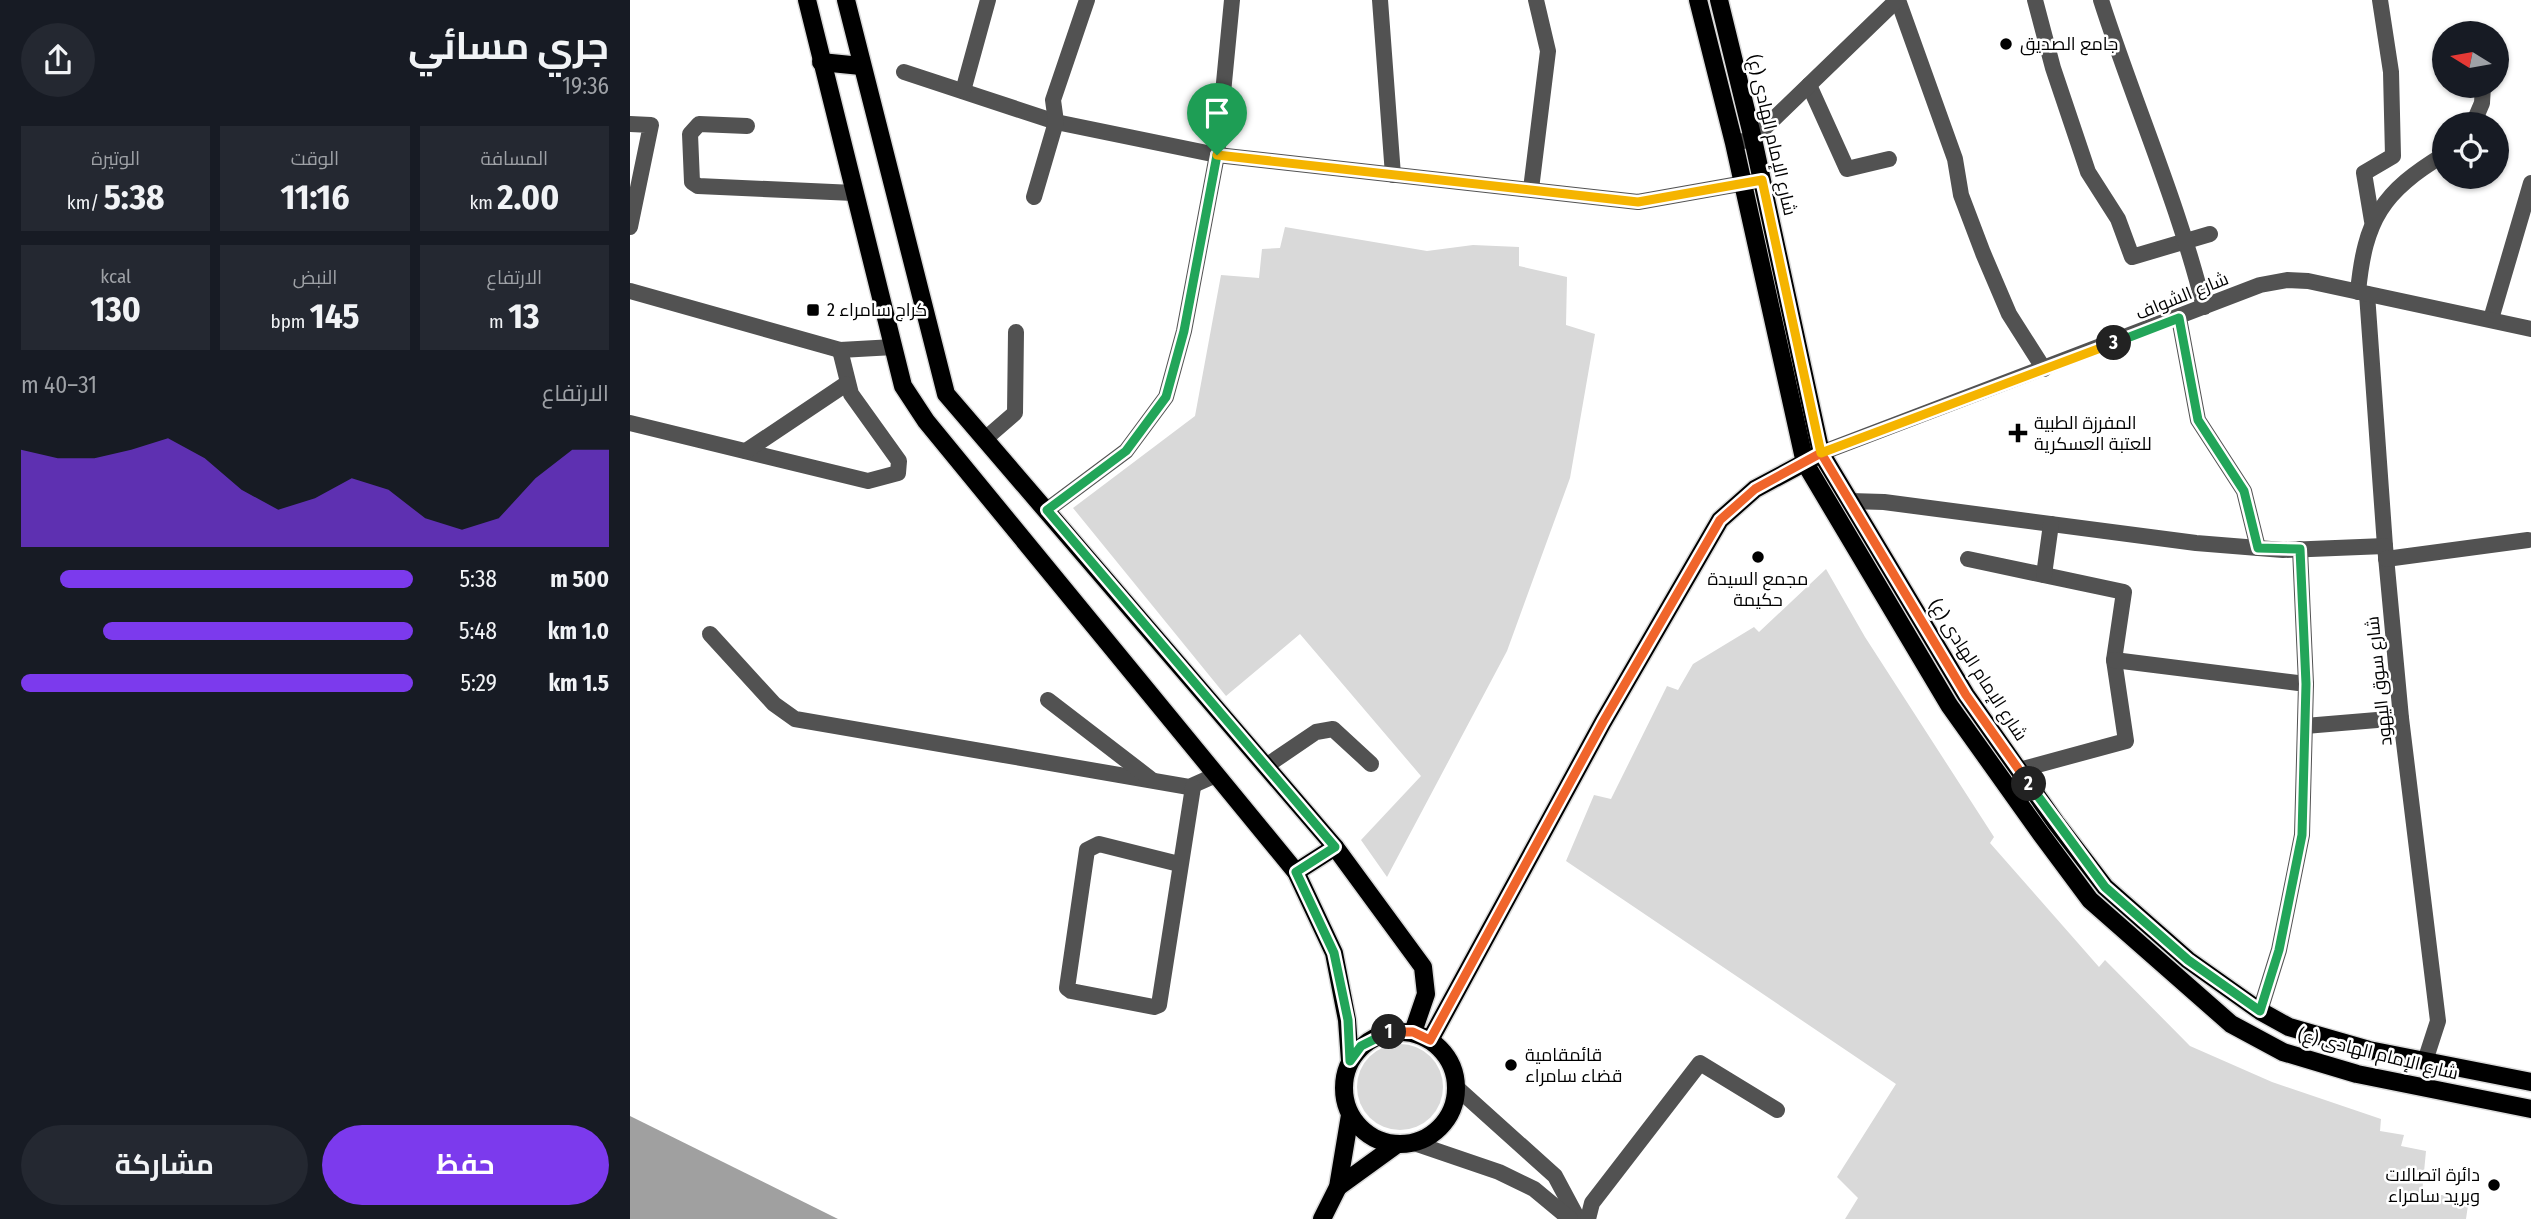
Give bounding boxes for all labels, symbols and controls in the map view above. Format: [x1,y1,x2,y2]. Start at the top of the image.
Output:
north arrow [2432,21,2510,98]
map controls [2432,21,2509,189]
button: share [21,23,95,97]
text: جري مسائي [408,23,609,69]
place label: جامع الصديق [2020,33,2118,56]
marker: جامع الصديق [1998,36,2014,52]
street label: شارع الإمام الهادی (ع) [1742,52,1801,218]
text: 19:36 [562,72,609,100]
pin [1187,83,1247,155]
icon: arrive [1198,94,1236,132]
button: locate [2432,112,2509,189]
text: الوتيرة [91,147,140,170]
text: الوقت [291,147,339,170]
text: المسافة [481,147,548,170]
text: 5:38 [104,176,164,218]
text: 11:16 [281,176,349,218]
text: 2.00 [497,176,559,218]
text: /km [67,191,104,214]
text: km [469,191,497,214]
text: kcal [100,265,131,288]
text: النبض [293,266,337,289]
text: الارتفاع [487,266,542,289]
street label: شارع الشواف [2132,267,2232,326]
text: 130 [90,288,141,330]
text: 145 [310,295,359,337]
text: 13 [508,295,540,337]
place label: كراج سامراء 2 [827,299,927,322]
marker: كراج سامراء 2 [805,302,821,318]
text: bpm [271,310,310,333]
text: m [489,310,508,333]
pin: 3 [2096,326,2132,360]
text: 3 [2109,331,2118,354]
text: 31–40 m [21,371,97,399]
text: الارتفاع [542,379,609,407]
place label: المفرزة الطبية للعتبة العسكرية [2034,412,2152,455]
marker: المفرزة الطبية للعتبة العسكرية [2008,423,2028,443]
marker: مجمع السيدة حكيمة [1750,549,1766,565]
text: 5:38 [459,565,497,593]
text: 500 m [550,565,609,593]
place label: مجمع السيدة حكيمة [1708,568,1808,611]
street label: شارع الإمام الهادی (ع) [1923,595,2032,746]
street label: شارع سوق اليهود [2361,615,2398,747]
text: 5:48 [459,617,497,645]
text: 1.0 km [548,617,609,645]
text: 5:29 [460,669,497,697]
text: 1.5 km [548,669,609,697]
pin: 2 [2012,766,2046,802]
text: 2 [2024,772,2033,795]
pin: 1 [1372,1014,1406,1050]
text: 1 [1384,1020,1393,1043]
street label: شارع الإمام الهادی (ع) [2295,1023,2460,1086]
place label: قائمقامية قضاء سامراء [1525,1044,1622,1087]
marker: قائمقامية قضاء سامراء [1503,1057,1519,1073]
button: مشاركة [21,1125,308,1205]
button: حفظ [322,1125,609,1205]
place label: دائرة اتصالات وبريد سامراء [2385,1164,2480,1207]
marker: دائرة اتصالات وبريد سامراء [2486,1177,2502,1193]

